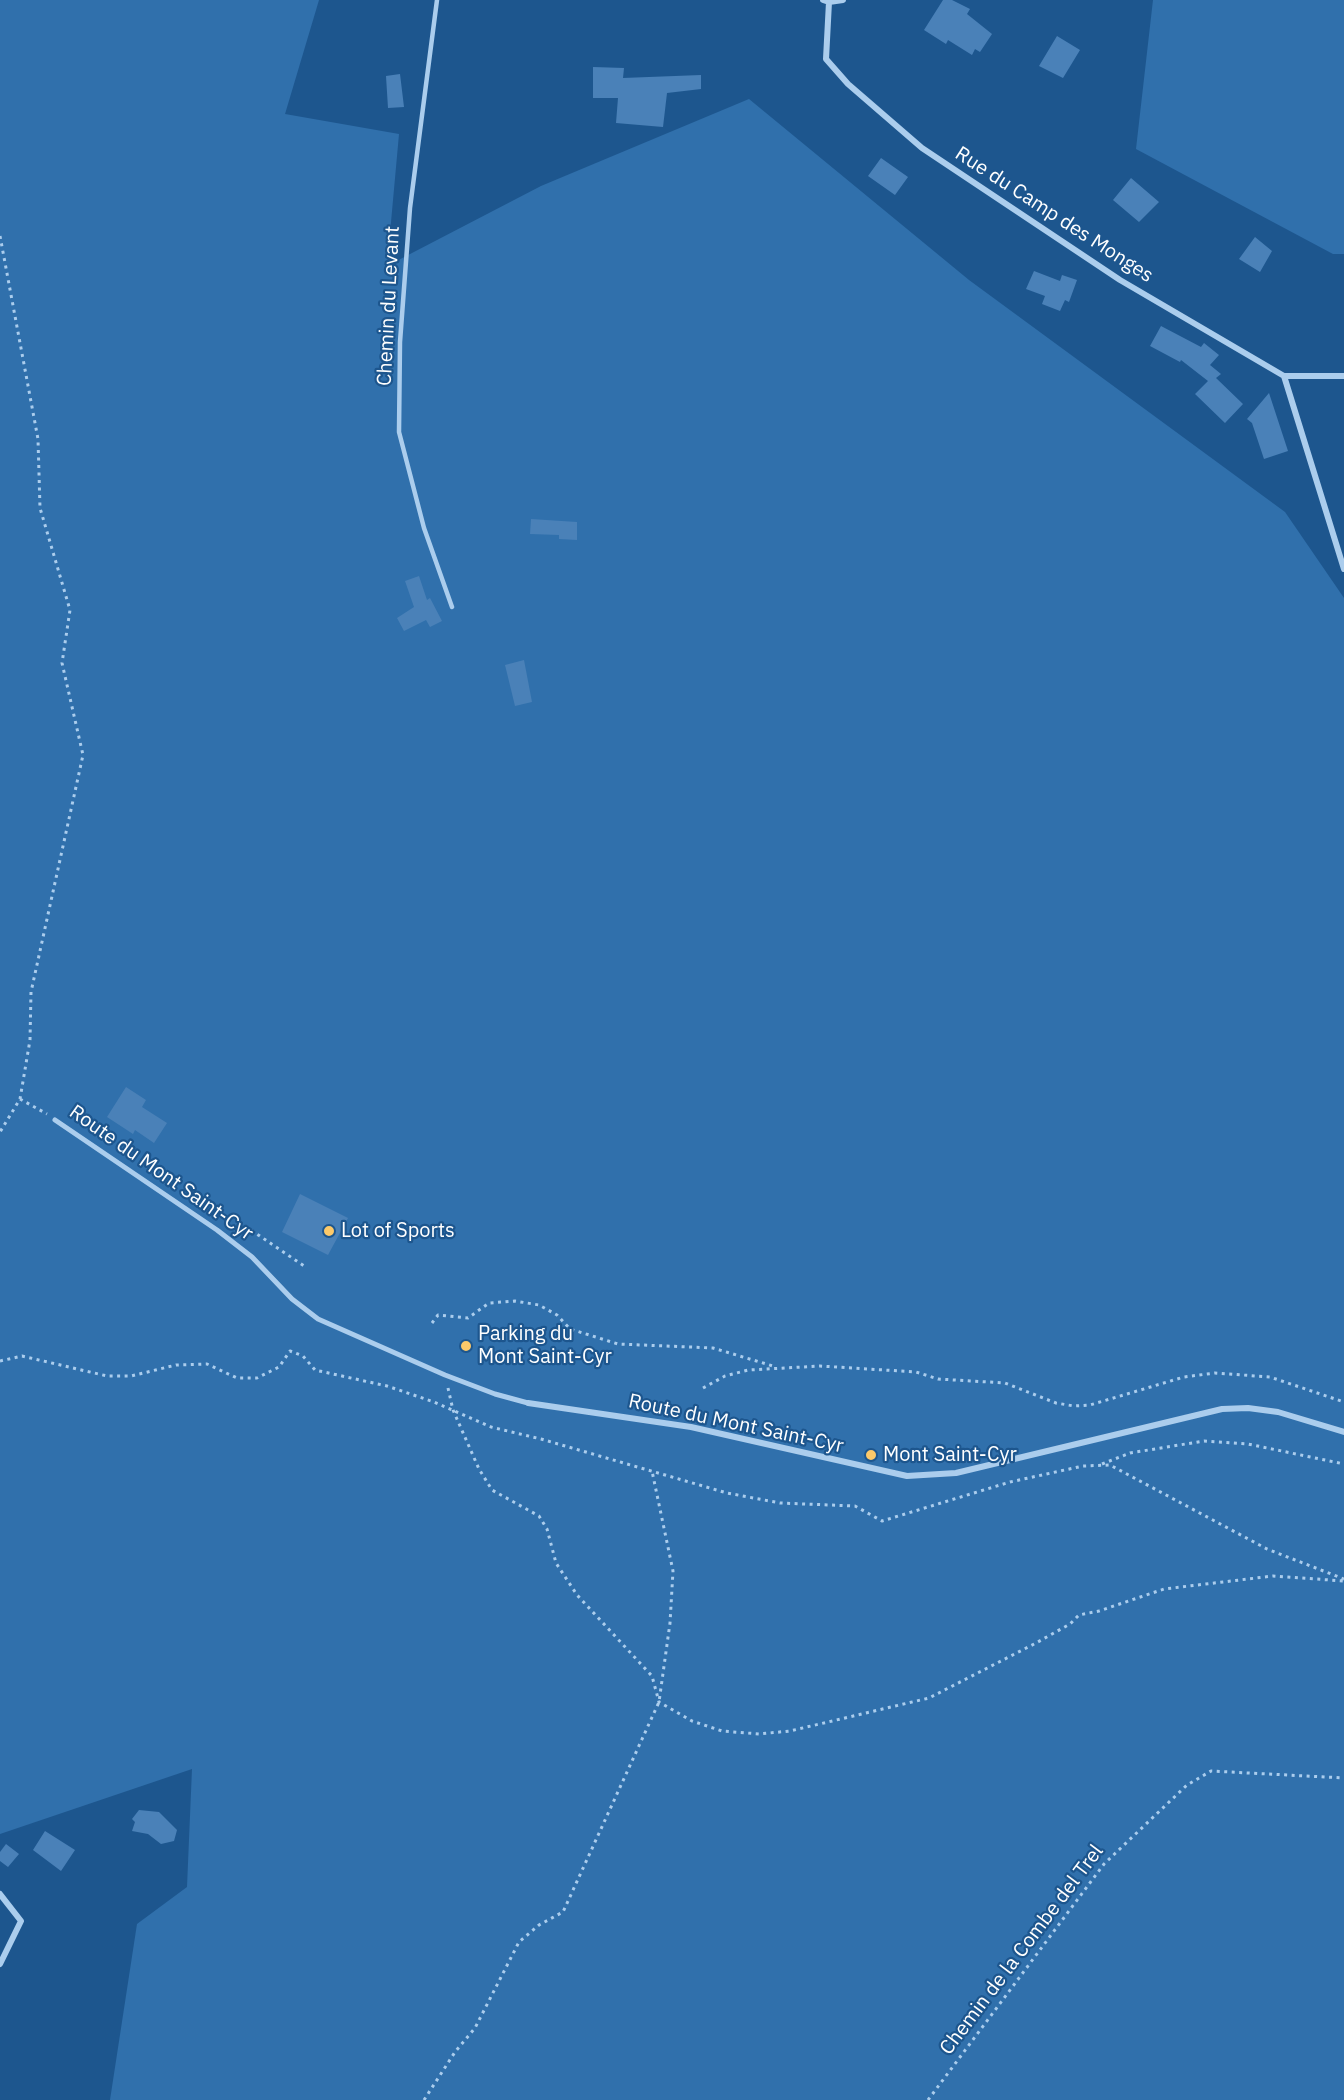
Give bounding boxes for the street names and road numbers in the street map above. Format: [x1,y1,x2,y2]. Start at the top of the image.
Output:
street label: Rue du Camp des Monges [950,142,1158,288]
street label: Chemin du Levant [373,225,405,387]
street label: Route du Mont Saint-Cyr [64,1100,258,1246]
street label: Route du Mont Saint-Cyr [626,1389,846,1459]
street label: Chemin de la Combe del Trel [935,1840,1109,2060]

